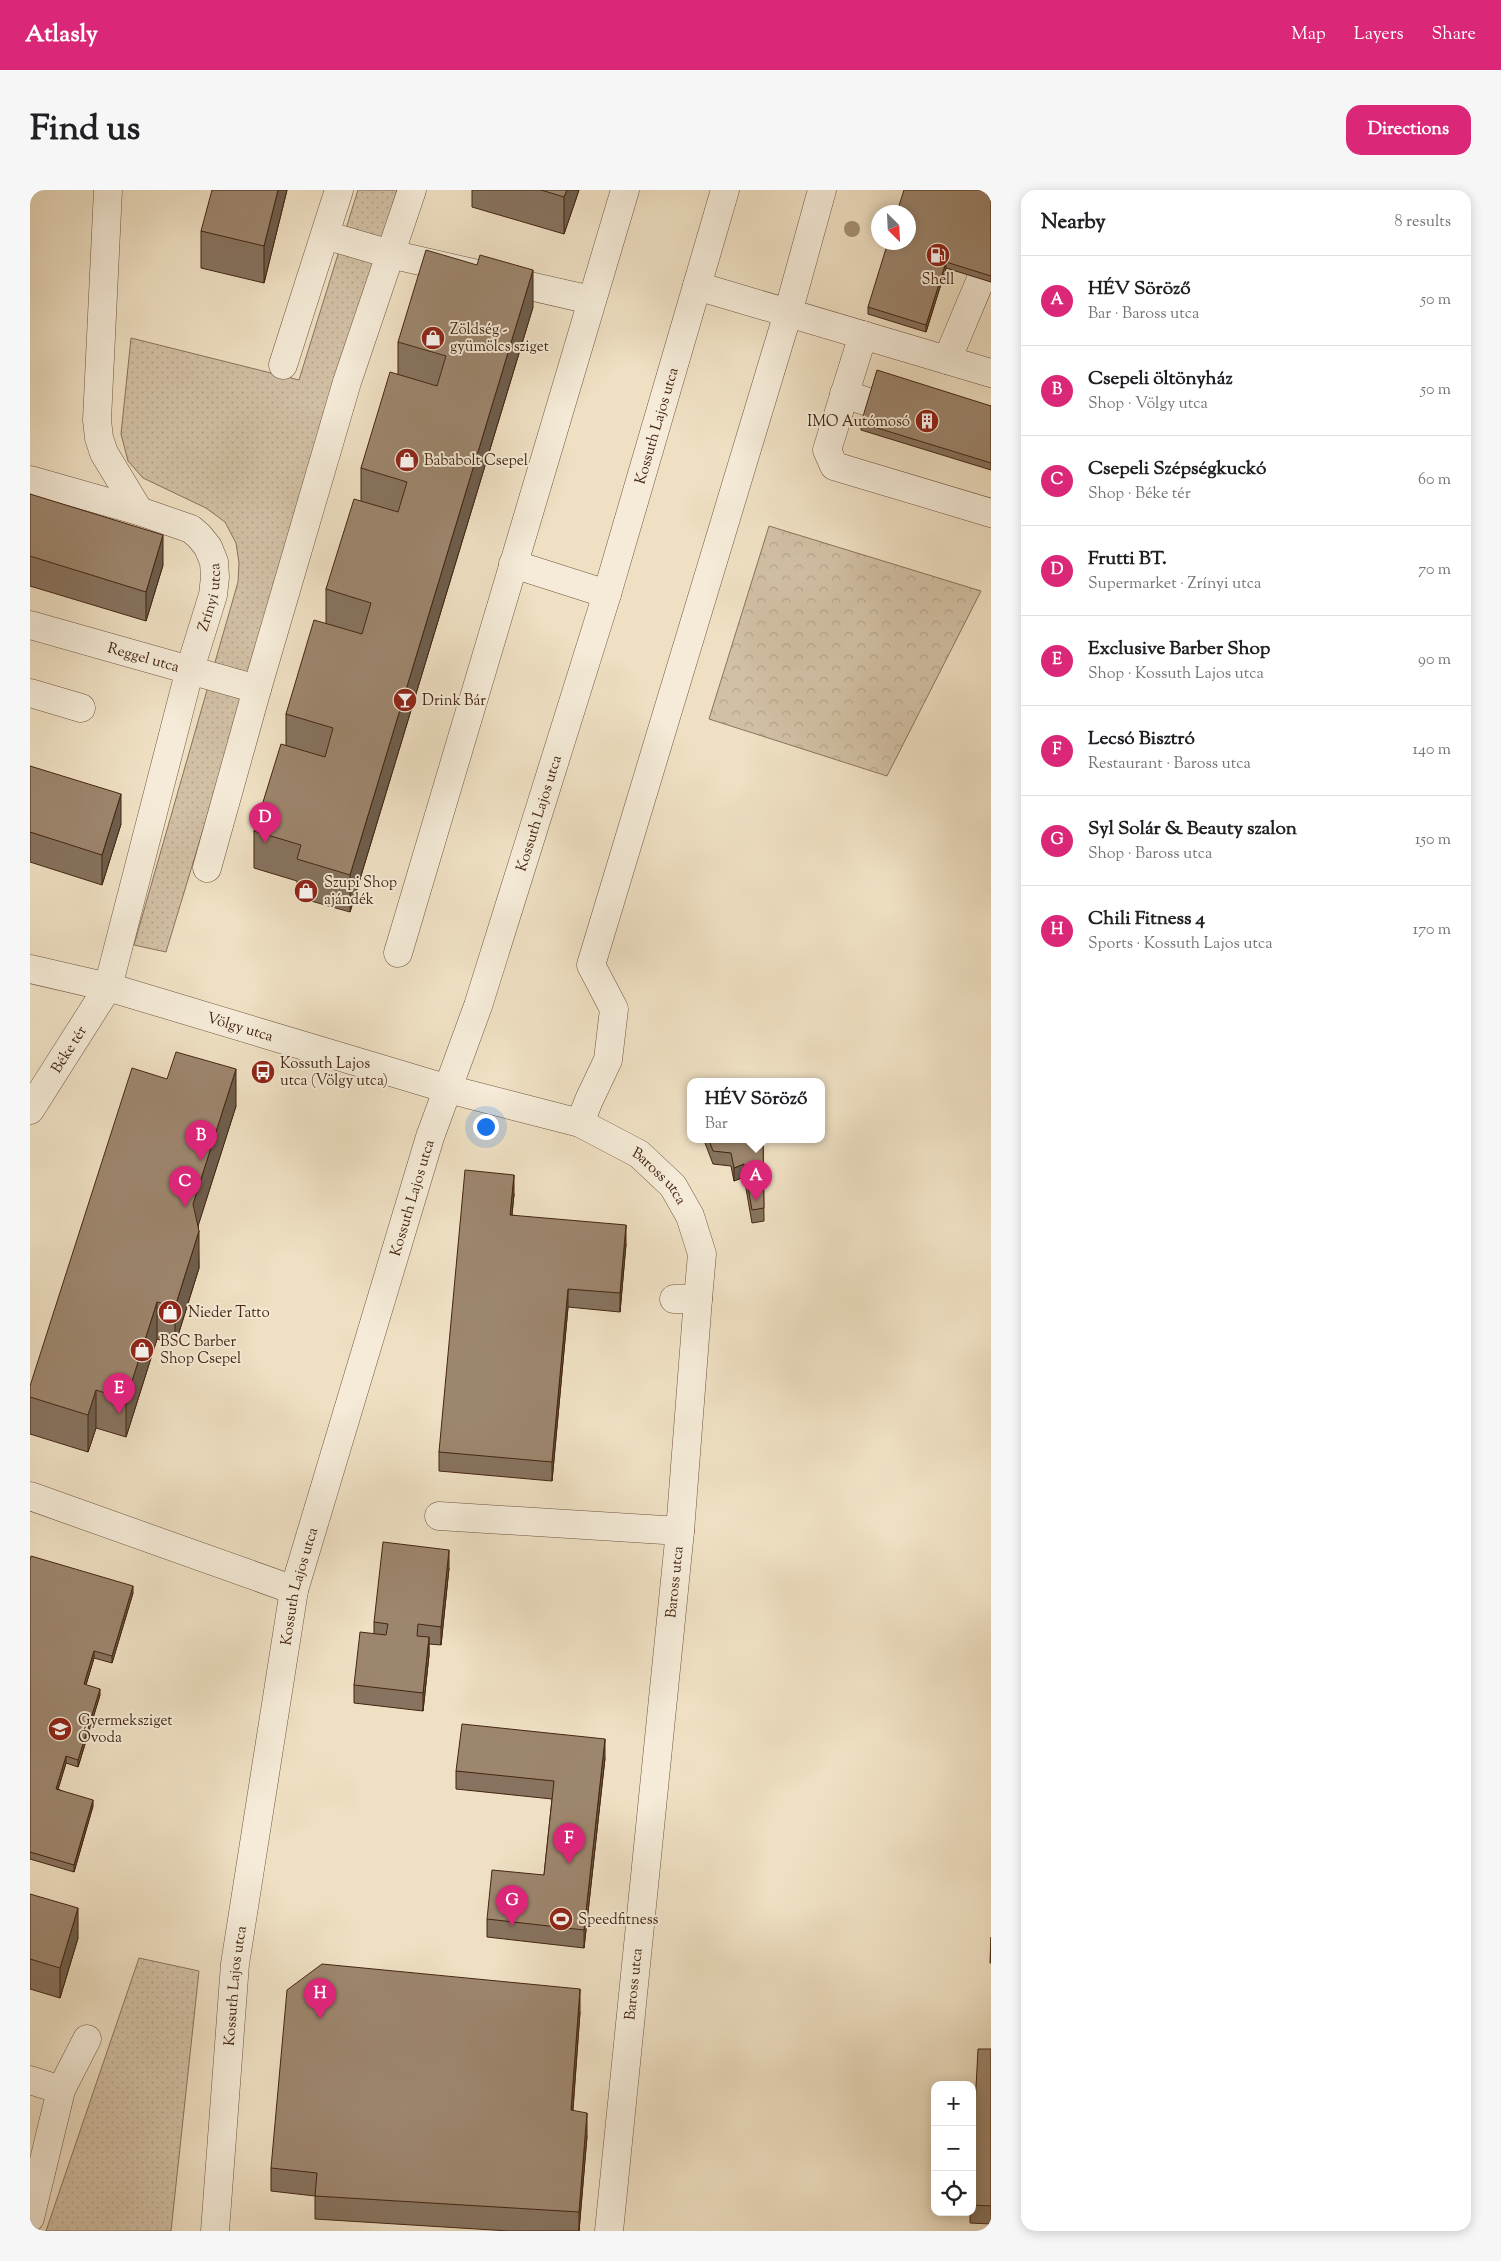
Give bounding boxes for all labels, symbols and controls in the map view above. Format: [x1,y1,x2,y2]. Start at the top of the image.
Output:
text: Atlasly [25,18,98,52]
text: Map [1291,22,1326,48]
text: Layers [1354,22,1404,48]
text: Share [1432,22,1476,48]
text: Find us [30,105,140,156]
button: Directions [1346,105,1471,155]
north arrow [871,205,916,250]
text: Nearby [1041,208,1106,238]
text: 8 results [1395,211,1451,234]
fuel station icon: Shell [925,242,951,268]
place label: Shell [922,270,954,291]
text: HÉV Söröző [1088,276,1191,303]
text: A [1051,289,1064,312]
text: 50 m [1420,289,1451,312]
text: Bar · Baross utca [1088,303,1199,326]
place label: Zöldség - gyümölcs sziget [450,320,549,358]
shop icon: Zöldség - gyümölcs sziget [420,325,446,351]
street label: Kossuth Lajos utca [631,365,685,487]
text: Csepeli öltönyház [1088,366,1233,393]
text: B [1052,379,1062,402]
text: 50 m [1420,379,1451,402]
text: Shop · Völgy utca [1088,393,1208,416]
building icon: IMO Autómosó [914,408,940,434]
place label: IMO Autómosó [807,412,910,433]
shop icon: Bababolt Csepel [394,447,420,473]
place label: Bababolt Csepel [424,451,528,472]
text: Csepeli Szépségkuckó [1088,456,1266,483]
text: C [1051,469,1063,492]
text: 60 m [1418,469,1451,492]
text: Shop · Béke tér [1088,483,1191,506]
text: Frutti BT. [1088,546,1167,573]
text: D [1051,559,1063,582]
text: 70 m [1418,559,1451,582]
street label: Zrínyi utca [193,562,227,634]
text: Supermarket · Zrínyi utca [1088,573,1261,596]
text: Exclusive Barber Shop [1088,636,1270,663]
street label: Reggel utca [105,638,182,679]
text: E [1052,649,1062,672]
text: 90 m [1418,649,1451,672]
text: Shop · Kossuth Lajos utca [1088,663,1264,686]
bar icon: Drink Bár [392,687,418,713]
place label: Drink Bár [422,691,486,712]
text: Lecsó Bisztró [1088,726,1195,753]
text: F [1053,739,1061,762]
text: 140 m [1413,739,1451,762]
street label: Kossuth Lajos utca [512,753,568,874]
text: Restaurant · Baross utca [1088,753,1251,776]
pin: D [249,802,281,843]
text: Syl Solár & Beauty szalon [1088,816,1297,843]
text: G [1050,829,1064,852]
text: 150 m [1415,829,1451,852]
text: Shop · Baross utca [1088,843,1212,866]
place label: Szupi Shop ajándék [324,873,397,911]
shop icon: Szupi Shop ajándék [293,878,319,904]
text: Chili Fitness 4 [1088,906,1205,933]
text: H [1051,919,1063,942]
text: 170 m [1413,919,1451,942]
text: Sports · Kossuth Lajos utca [1088,933,1273,956]
street label: Völgy utca [204,1008,276,1048]
street label: Béke tér [47,1022,93,1078]
place label: Kossuth Lajos utca (Völgy utca) [280,1054,388,1092]
bus stop icon: Kossuth Lajos utca (Völgy utca) [250,1059,276,1085]
popup [687,1078,825,1143]
text: HÉV Söröző [705,1086,807,1113]
text: Bar [705,1113,728,1136]
your location [473,1114,499,1140]
pin: B [185,1120,217,1161]
street label: Kossuth Lajos utca [386,1137,441,1259]
street label: Baross utca [628,1143,691,1209]
pin: A [740,1160,772,1201]
pin: C [169,1166,201,1207]
shop icon: Nieder Tatto [157,1299,183,1325]
place label: Nieder Tatto [188,1303,270,1324]
place label: BSC Barber Shop Csepel [160,1332,241,1370]
shop icon: BSC Barber Shop Csepel [129,1337,155,1363]
pin: E [103,1373,135,1414]
street label: Kossuth Lajos utca [276,1525,324,1647]
street label: Baross utca [661,1545,690,1619]
place label: Gyermeksziget Óvoda [78,1711,172,1749]
school or university icon: Gyermeksziget Óvoda [47,1716,73,1742]
pin: F [553,1823,585,1864]
pin: G [496,1885,528,1926]
sports icon: Speedfitness [548,1906,574,1932]
place label: Speedfitness [578,1910,659,1931]
street label: Kossuth Lajos utca [220,1924,253,2047]
street label: Baross utca [620,1947,649,2021]
pin: H [304,1978,336,2019]
map controls [931,2081,976,2216]
button: + [931,2081,976,2126]
button: − [931,2126,976,2171]
button: locate [931,2171,976,2216]

